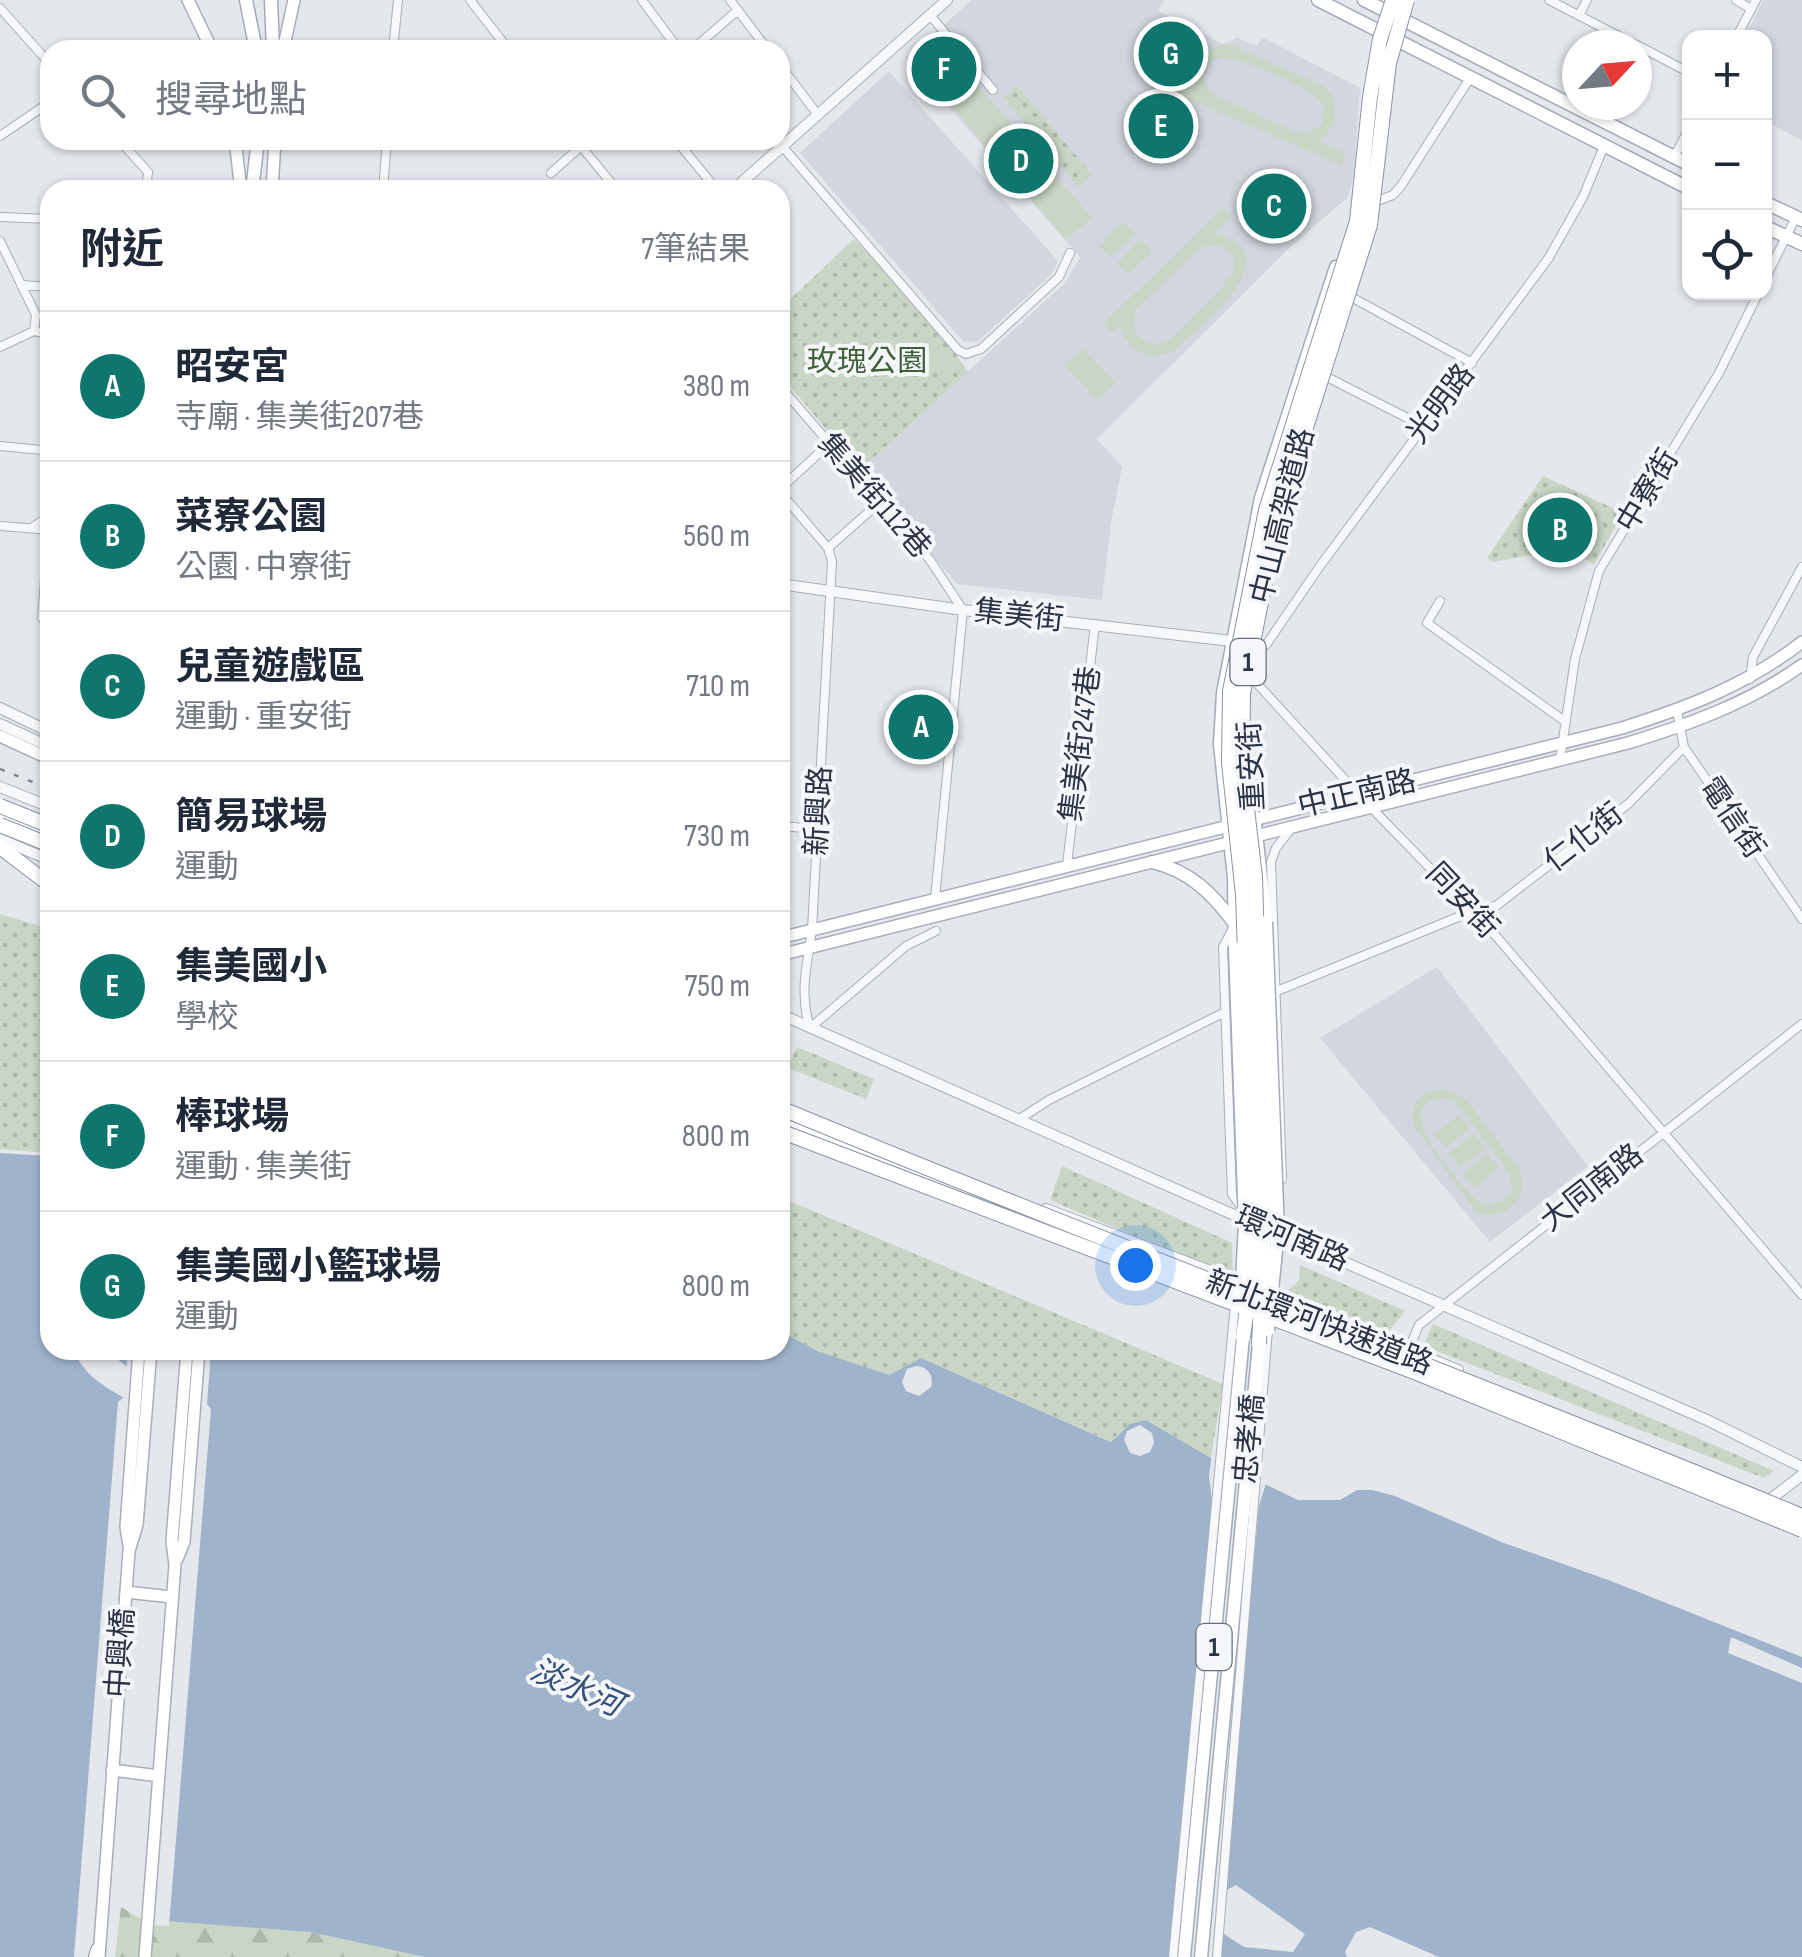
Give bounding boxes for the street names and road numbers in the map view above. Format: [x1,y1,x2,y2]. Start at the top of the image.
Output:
street label: 光明路 [1400,357,1482,451]
street label: 中山高架道路 [1244,424,1322,608]
street label: 集美街112巷 [810,426,938,566]
street label: 中寮街 [1609,443,1687,539]
street label: 集美街 [972,593,1066,639]
road number: 1 [1230,639,1266,685]
street label: 集美街247巷 [1054,664,1108,824]
street label: 重安街 [1232,720,1272,812]
street label: 中正南路 [1294,763,1420,825]
street label: 新興路 [799,765,839,857]
street label: 電信街 [1692,771,1772,865]
street label: 仁化街 [1537,796,1631,880]
street label: 同安街 [1418,856,1506,946]
street label: 大同南路 [1534,1137,1650,1239]
street label: 環河南路 [1230,1199,1354,1279]
street label: 新北環河快速道路 [1201,1263,1437,1383]
street label: 忠孝橋 [1228,1393,1272,1485]
street label: 中興橋 [100,1607,142,1699]
road number: 1 [1196,1624,1232,1670]

